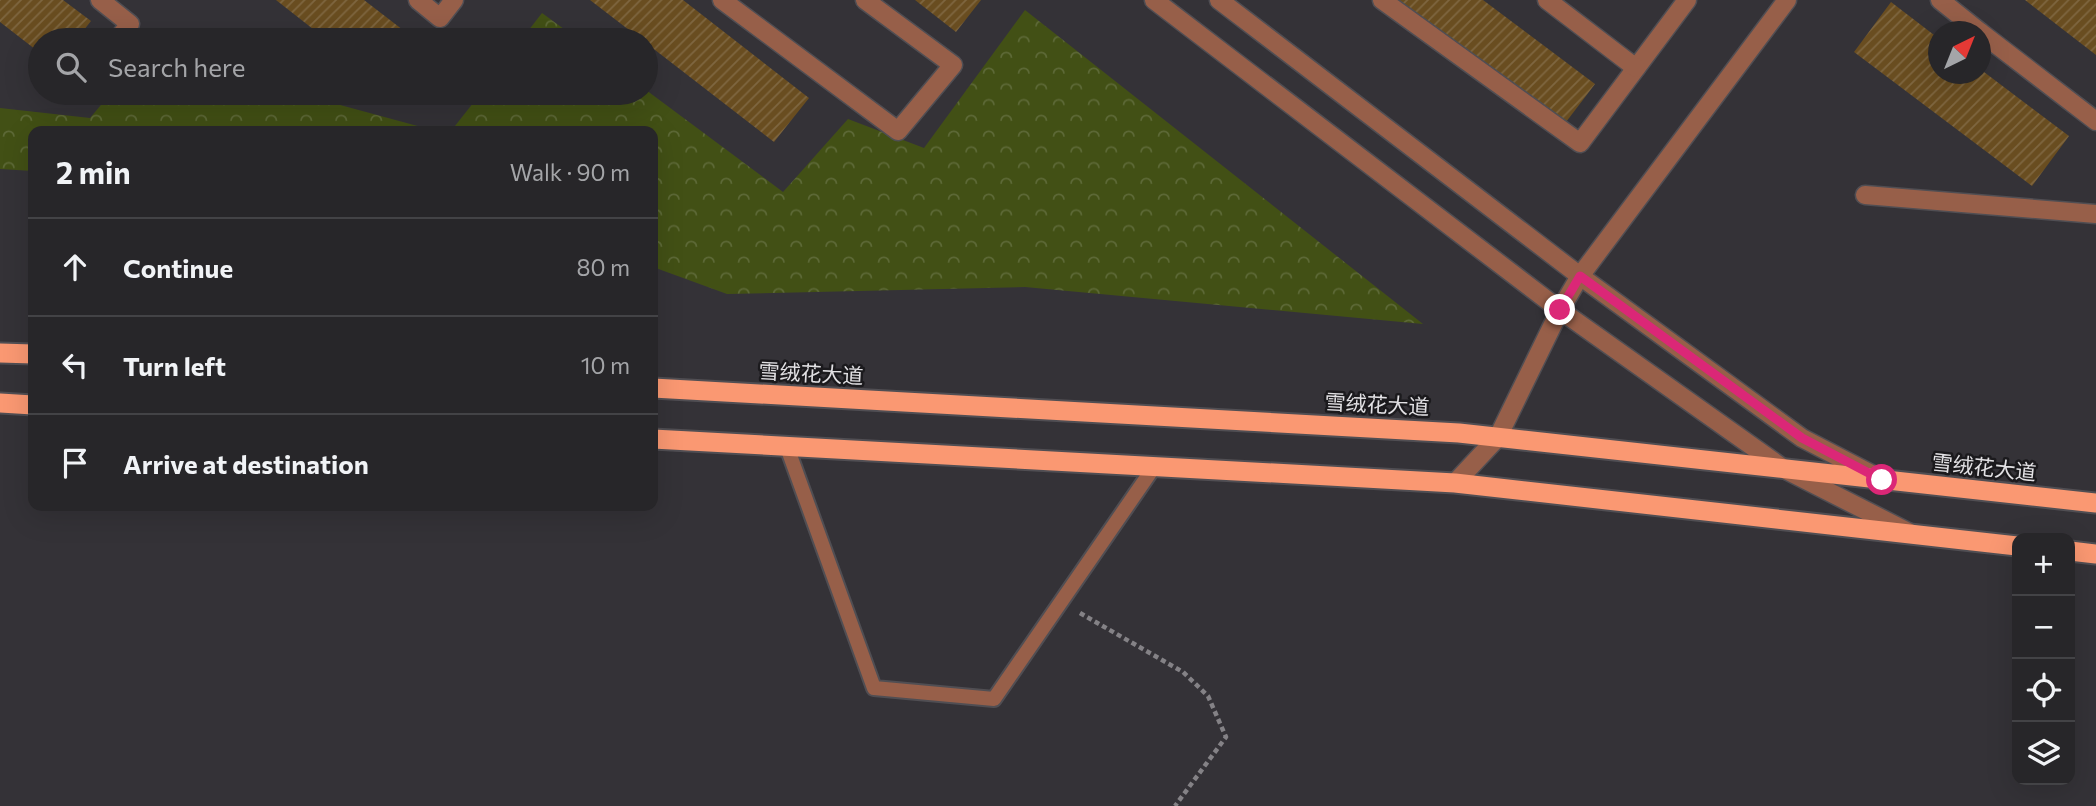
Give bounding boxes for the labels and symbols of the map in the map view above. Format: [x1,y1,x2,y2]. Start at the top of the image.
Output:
north arrow [1928,21,1991,84]
route end [1544,294,1575,325]
street label: 雪绒花大道 [758,357,864,388]
street label: 雪绒花大道 [1324,388,1430,419]
street label: 雪绒花大道 [1931,449,2038,484]
route start [1866,464,1897,495]

